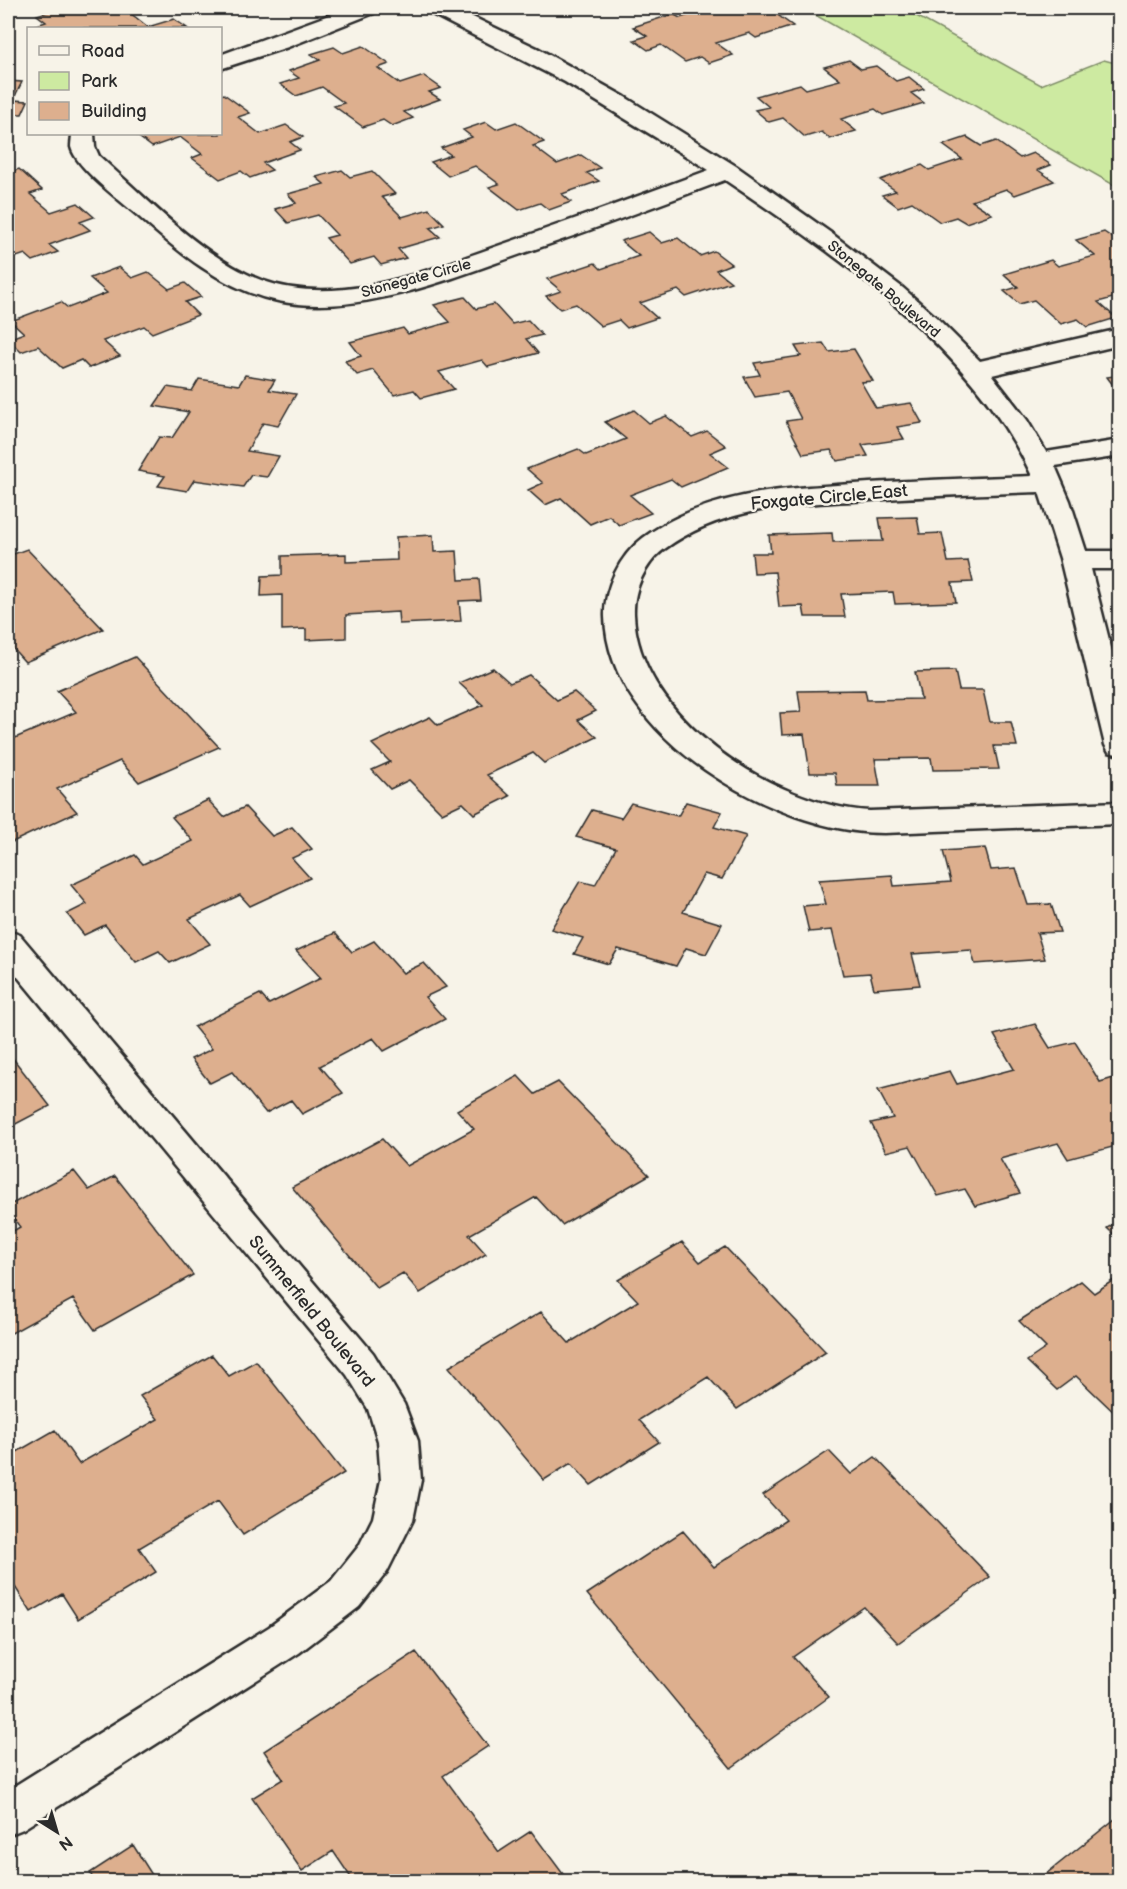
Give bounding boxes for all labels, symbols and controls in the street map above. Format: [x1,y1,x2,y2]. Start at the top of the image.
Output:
legend [27,27,222,135]
text: Road [81,41,125,62]
text: Park [81,71,117,92]
text: Building [81,101,147,122]
street label: Stonegate Boulevard [823,237,944,342]
street label: Stonegate Circle [359,255,473,302]
street label: Foxgate Circle East [750,480,909,515]
street label: Summerfield Boulevard [244,1232,379,1391]
north arrow [27,1802,87,1862]
text: N [55,1832,76,1854]

